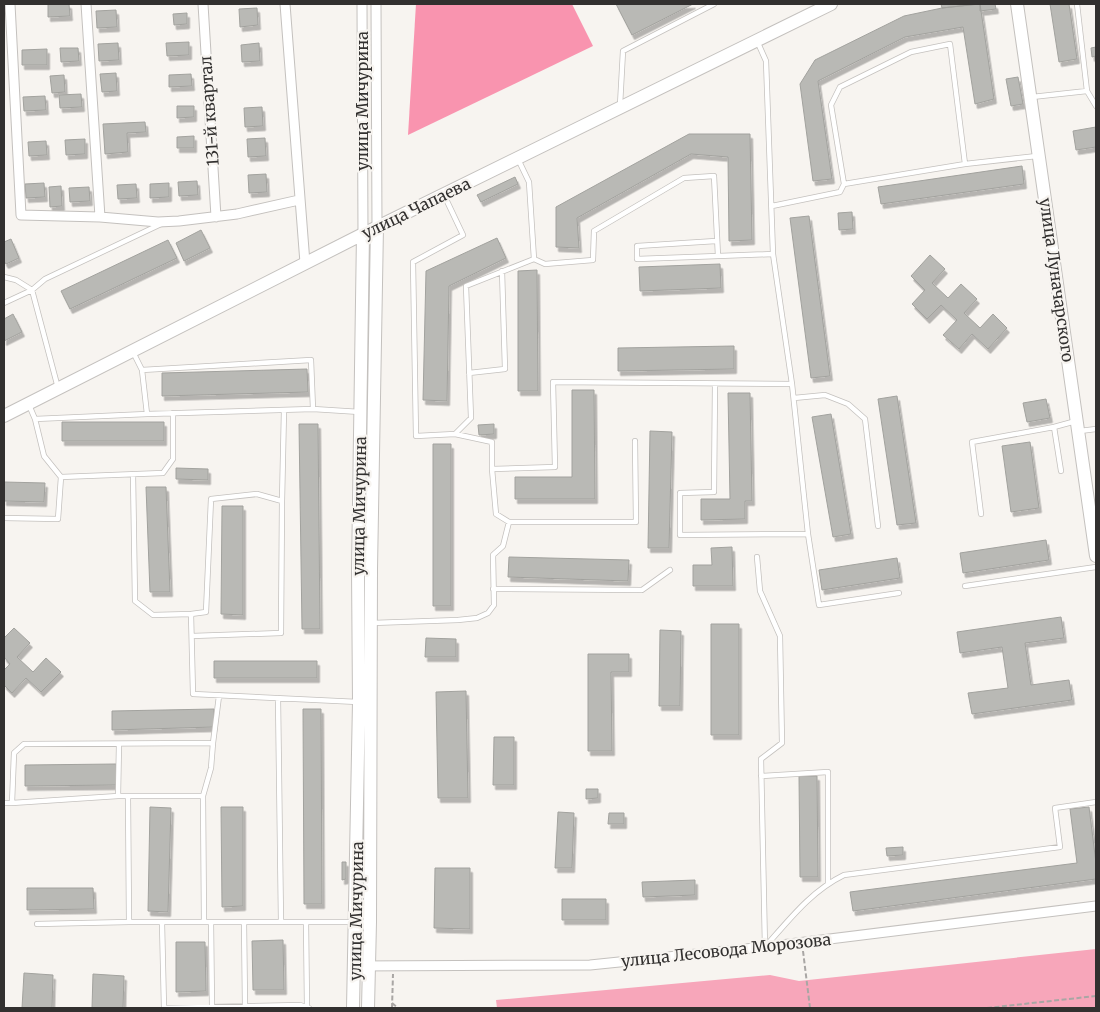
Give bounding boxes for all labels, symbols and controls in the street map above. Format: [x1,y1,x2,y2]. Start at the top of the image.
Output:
street label: улица Мичурина [352,31,372,171]
street label: 131-й квартал [195,55,223,167]
street label: улица Чапаева [358,173,474,243]
street label: улица Луначарского [1036,197,1078,363]
street label: улица Мичурина [348,436,370,576]
street label: улица Мичурина [345,841,367,981]
street label: улица Лесовода Морозова [620,929,832,971]

